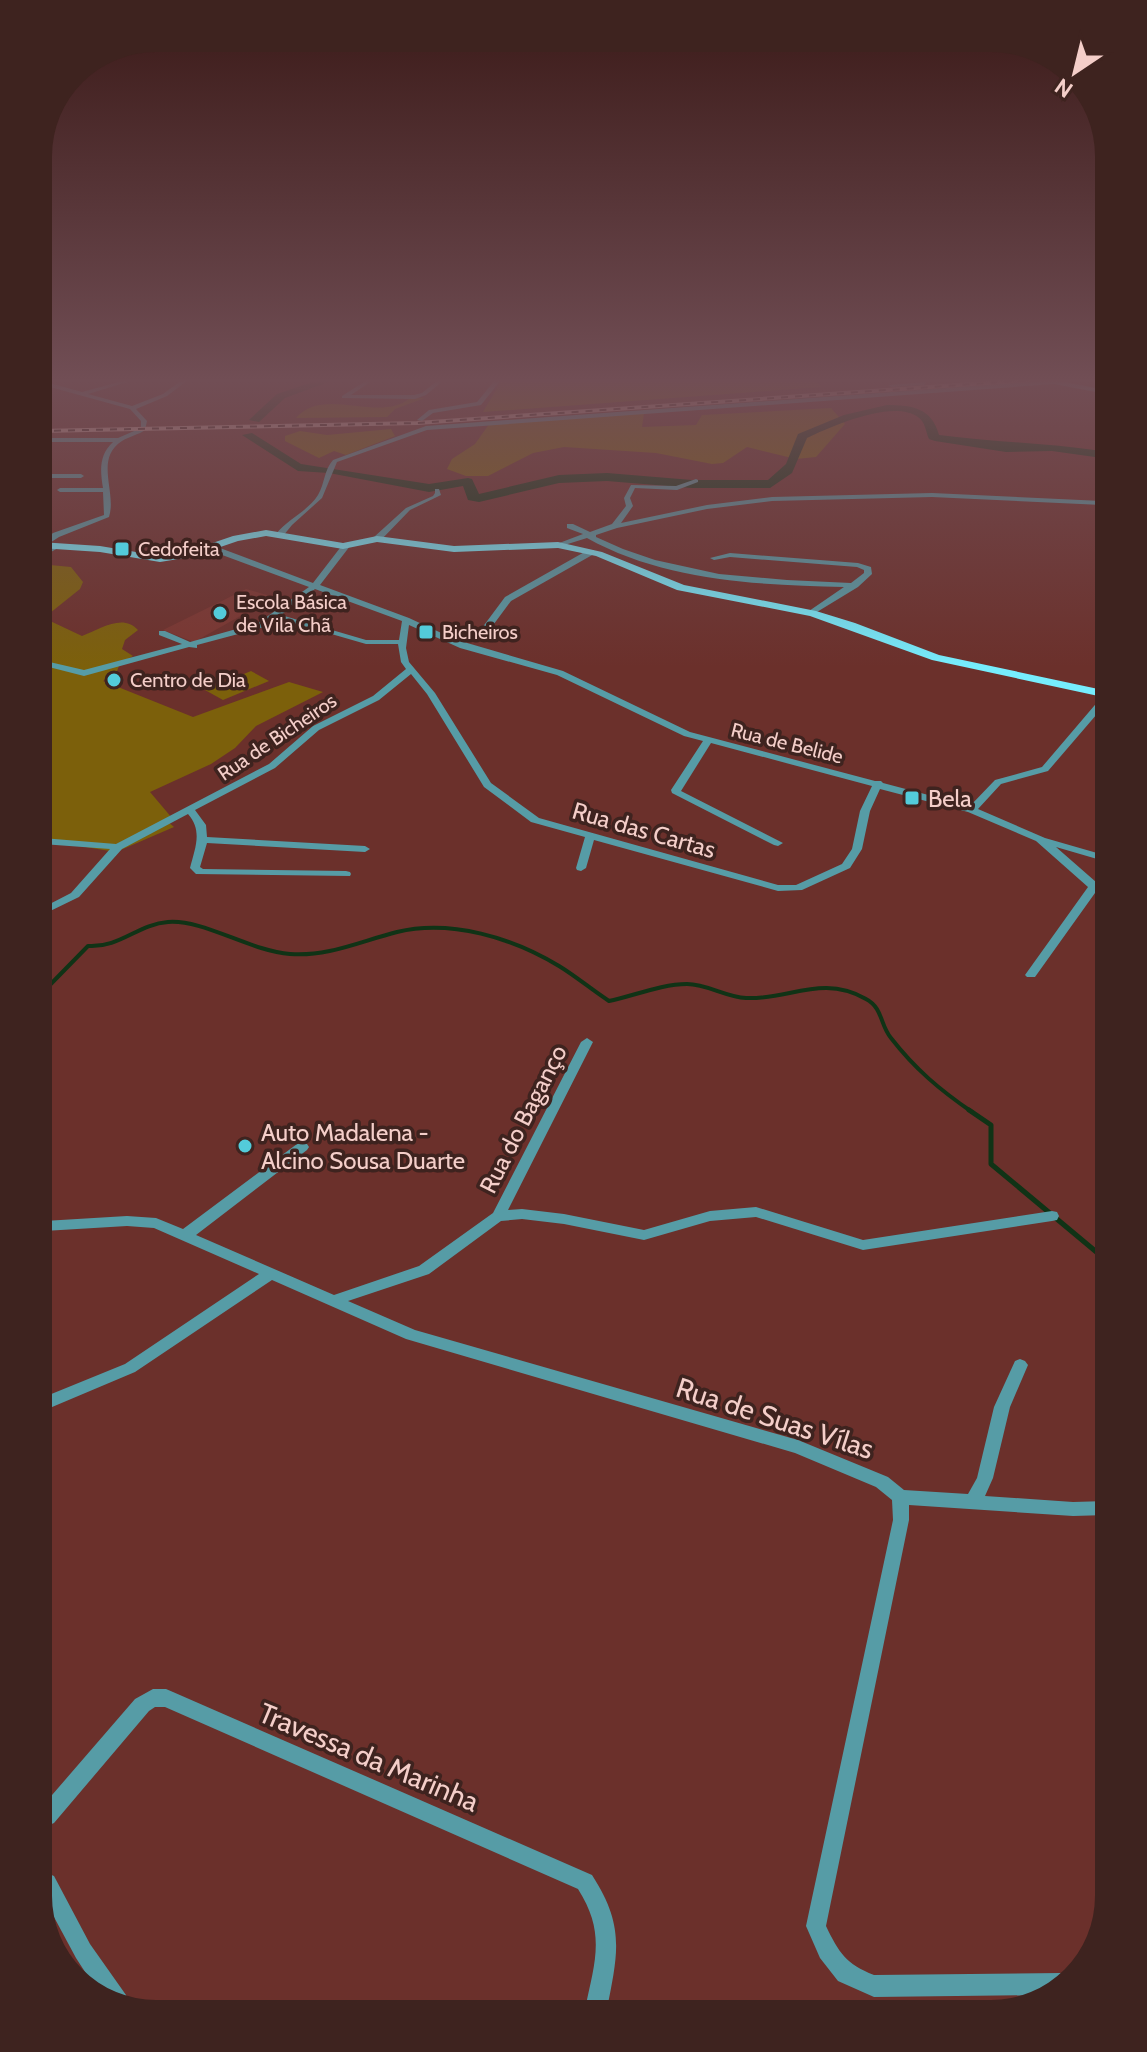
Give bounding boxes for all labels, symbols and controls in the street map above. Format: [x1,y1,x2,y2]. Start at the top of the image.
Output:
north arrow [1035,32,1115,112]
text: N [1050,72,1078,103]
place label: Cedofeita [138,537,220,561]
marker: Cedofeita [113,540,131,558]
place label: Escola Básica de Vila Chã [236,590,347,637]
marker: Escola Básica de Vila Chã [211,604,229,622]
place label: Bicheiros [442,620,518,644]
marker: Bicheiros [417,623,435,641]
place label: Centro de Dia [130,668,246,692]
marker: Centro de Dia [105,671,123,689]
street label: Rua de Bicheiros [213,688,341,786]
street label: Rua de Belide [728,717,846,769]
place label: Bela [928,784,972,813]
marker: Bela [903,789,921,807]
street label: Rua das Cartas [569,796,719,864]
street label: Rua do Baganço [473,1040,573,1198]
place label: Auto Madalena - Alcino Sousa Duarte [261,1118,465,1175]
marker: Auto Madalena - Alcino Sousa Duarte [236,1137,254,1155]
street label: Rua de Suas Vílas [672,1370,878,1466]
street label: Travessa da Marinha [254,1695,484,1819]

